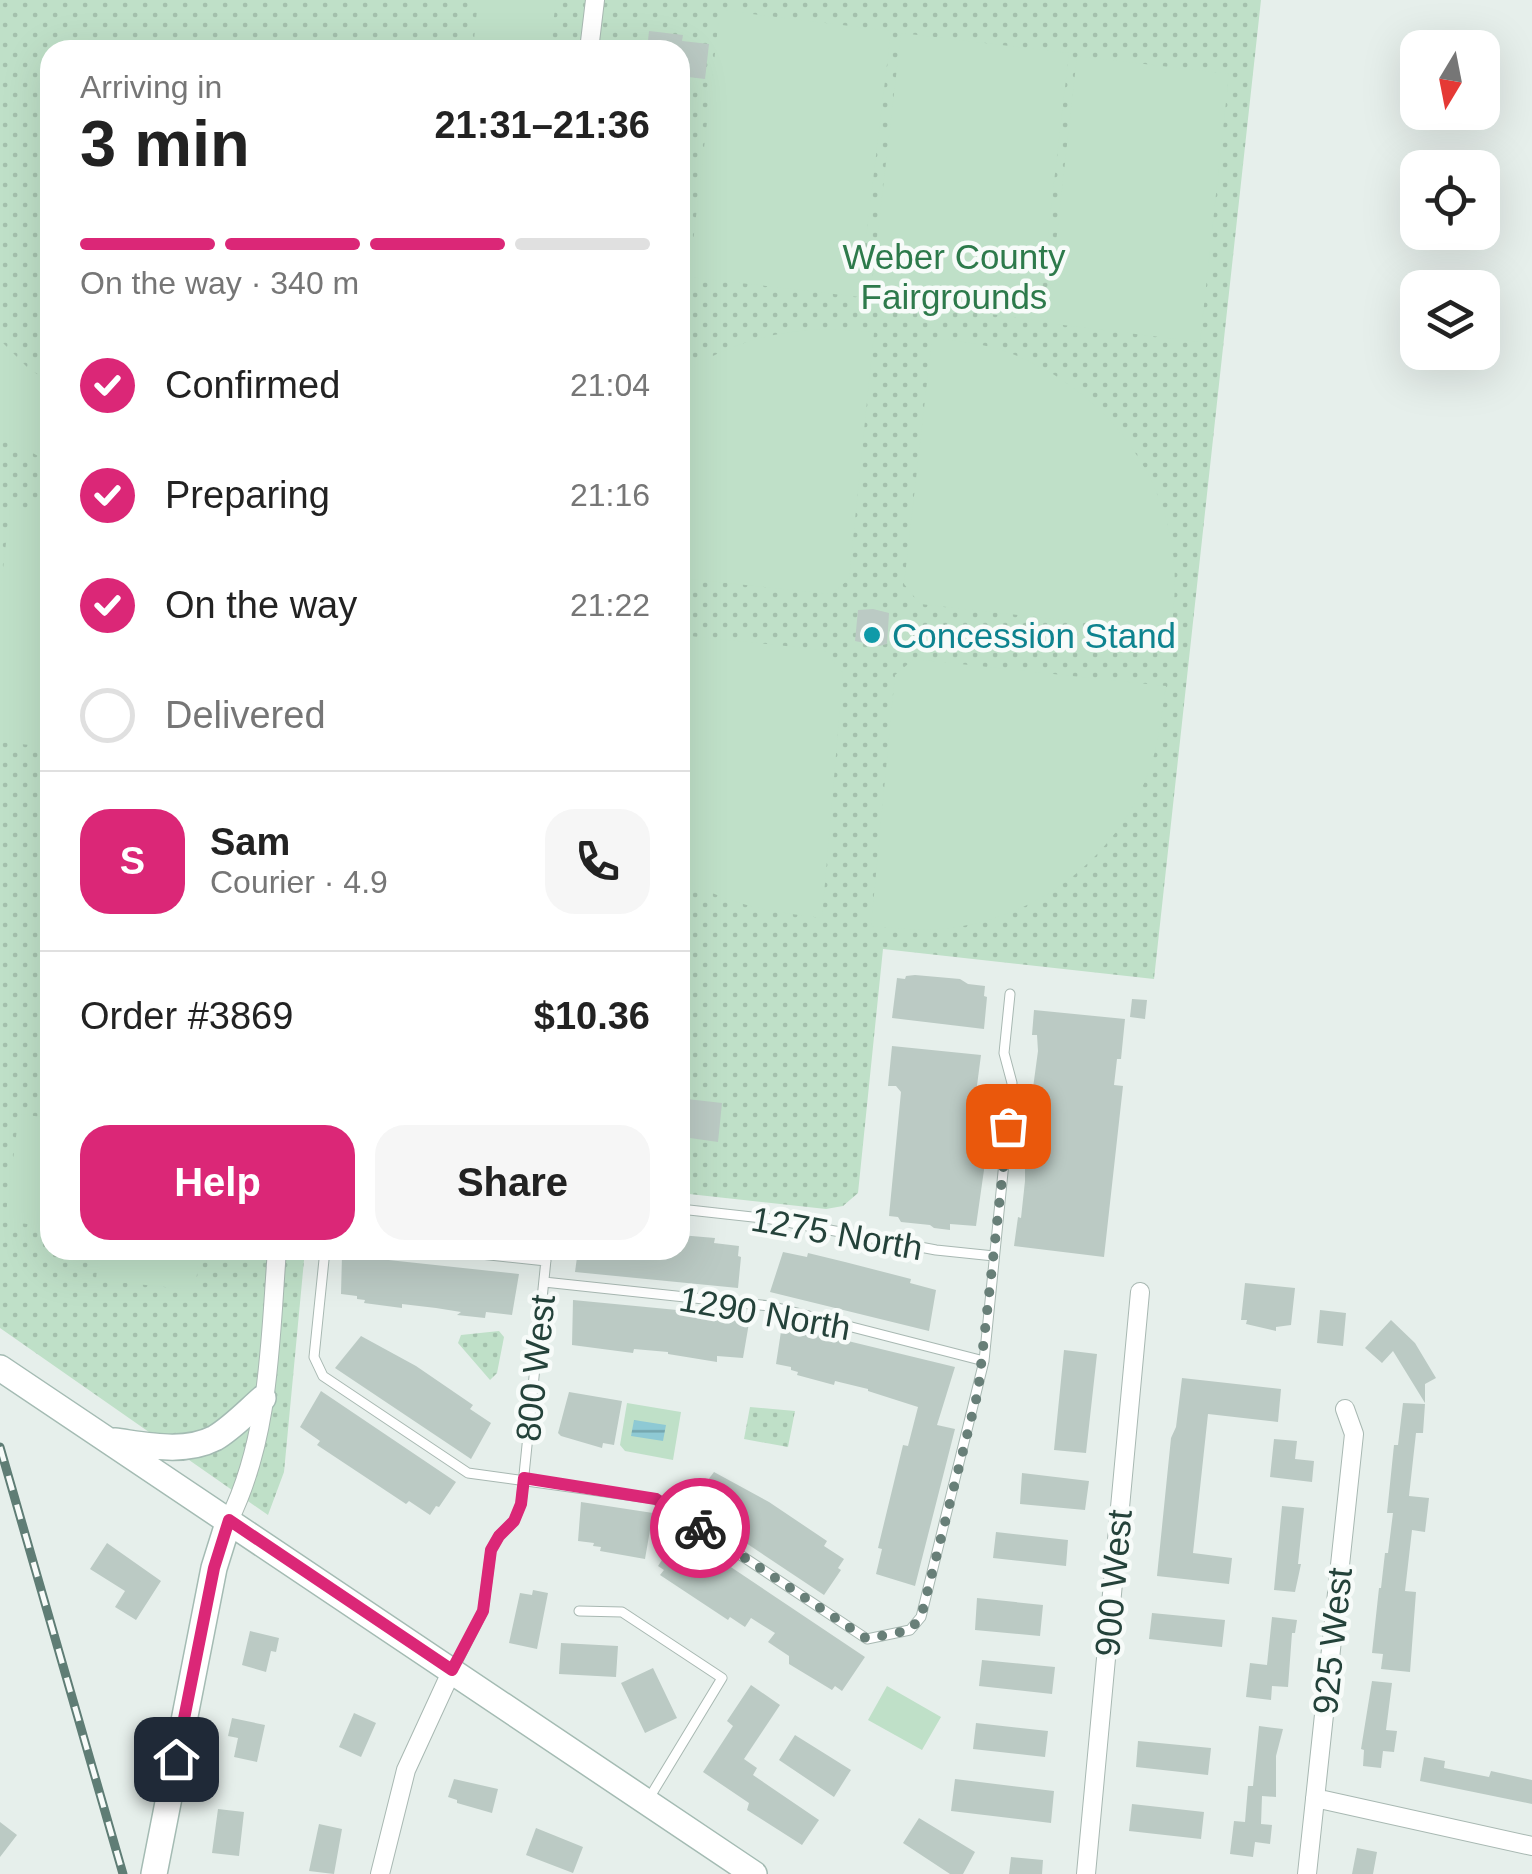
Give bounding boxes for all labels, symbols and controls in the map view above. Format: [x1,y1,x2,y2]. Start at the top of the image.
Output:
north arrow [1400,30,1500,130]
map controls [1400,30,1500,370]
text: Arriving in [80,69,222,105]
text: 21:31–21:36 [434,104,650,146]
text: 3 min [80,107,250,180]
button: locate [1400,150,1500,250]
park label: Weber County Fairgrounds [842,237,1066,316]
text: On the way · 340 m [80,265,359,301]
button: layers [1400,270,1500,370]
icon: check [80,358,135,413]
text: Confirmed [165,364,340,406]
text: 21:04 [570,367,650,403]
icon: check [80,468,135,523]
text: Preparing [165,474,330,516]
text: 21:16 [570,477,650,513]
icon: check [80,578,135,633]
text: On the way [165,584,357,626]
text: 21:22 [570,587,650,623]
place label: Concession Stand [892,616,1176,655]
marker: Concession Stand [861,624,883,646]
text: Delivered [165,694,326,736]
button: phone [545,809,650,914]
text: Sam [210,821,290,863]
text: S [120,840,145,882]
text: Courier · 4.9 [210,864,388,900]
text: Order #3869 [80,995,293,1037]
text: $10.36 [534,995,650,1037]
pin [966,1084,1051,1169]
icon: bag [981,1099,1036,1154]
button: Help [80,1125,355,1240]
button: Share [375,1125,650,1240]
street label: 1275 North [748,1199,926,1267]
street label: 1290 North [676,1279,854,1347]
street label: 800 West [508,1292,562,1443]
courier [650,1478,750,1578]
icon: bike [673,1501,728,1556]
street label: 900 West [1087,1508,1139,1658]
street label: 925 West [1305,1565,1359,1716]
pin [134,1717,219,1802]
icon: home [149,1732,204,1787]

